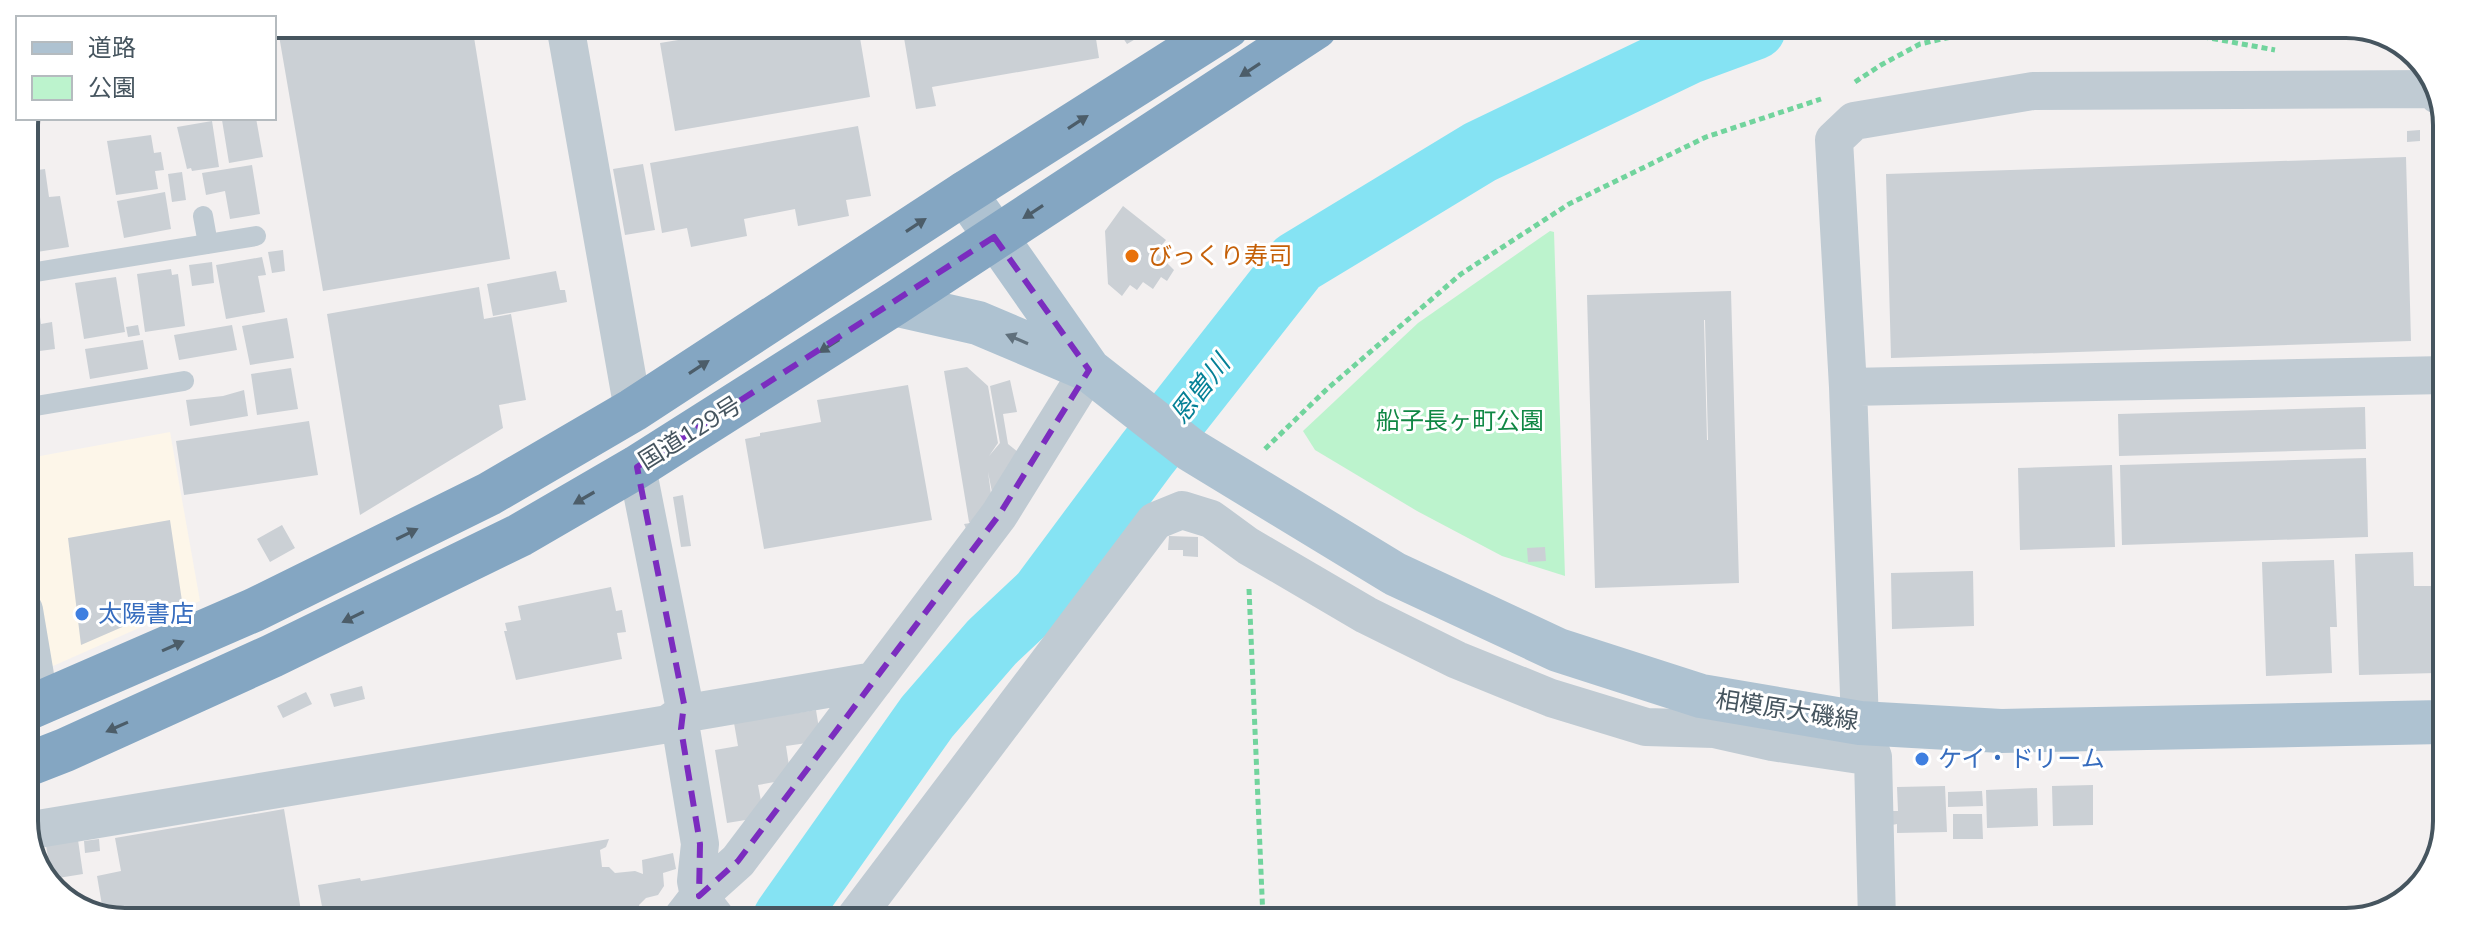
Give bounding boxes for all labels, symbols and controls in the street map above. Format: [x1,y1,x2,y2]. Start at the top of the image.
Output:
legend [16,16,276,120]
text: 道路 [88,32,136,62]
one-way arrow [1240,62,1261,77]
text: 公園 [88,72,136,102]
one-way arrow [1067,115,1089,129]
one-way arrow [1022,204,1043,219]
one-way arrow [906,218,927,233]
place label: びっくり寿司 [1148,240,1292,270]
marker: びっくり寿司 [1123,247,1141,265]
one-way arrow [1005,333,1029,346]
one-way arrow [818,338,839,353]
water label: 恩曽川 [1163,345,1238,430]
one-way arrow [688,360,709,375]
street label: 国道129号 [633,389,746,475]
park label: 船子長ヶ町公園 [1376,405,1544,435]
one-way arrow [573,491,595,505]
one-way arrow [396,527,419,541]
place label: 太陽書店 [98,598,194,628]
marker: 太陽書店 [73,605,91,623]
one-way arrow [341,610,365,624]
one-way arrow [161,639,185,652]
street label: 相模原大磯線 [1714,683,1861,735]
one-way arrow [106,720,129,733]
place label: ケイ・ドリーム [1938,743,2105,773]
marker: ケイ・ドリーム [1913,750,1931,768]

